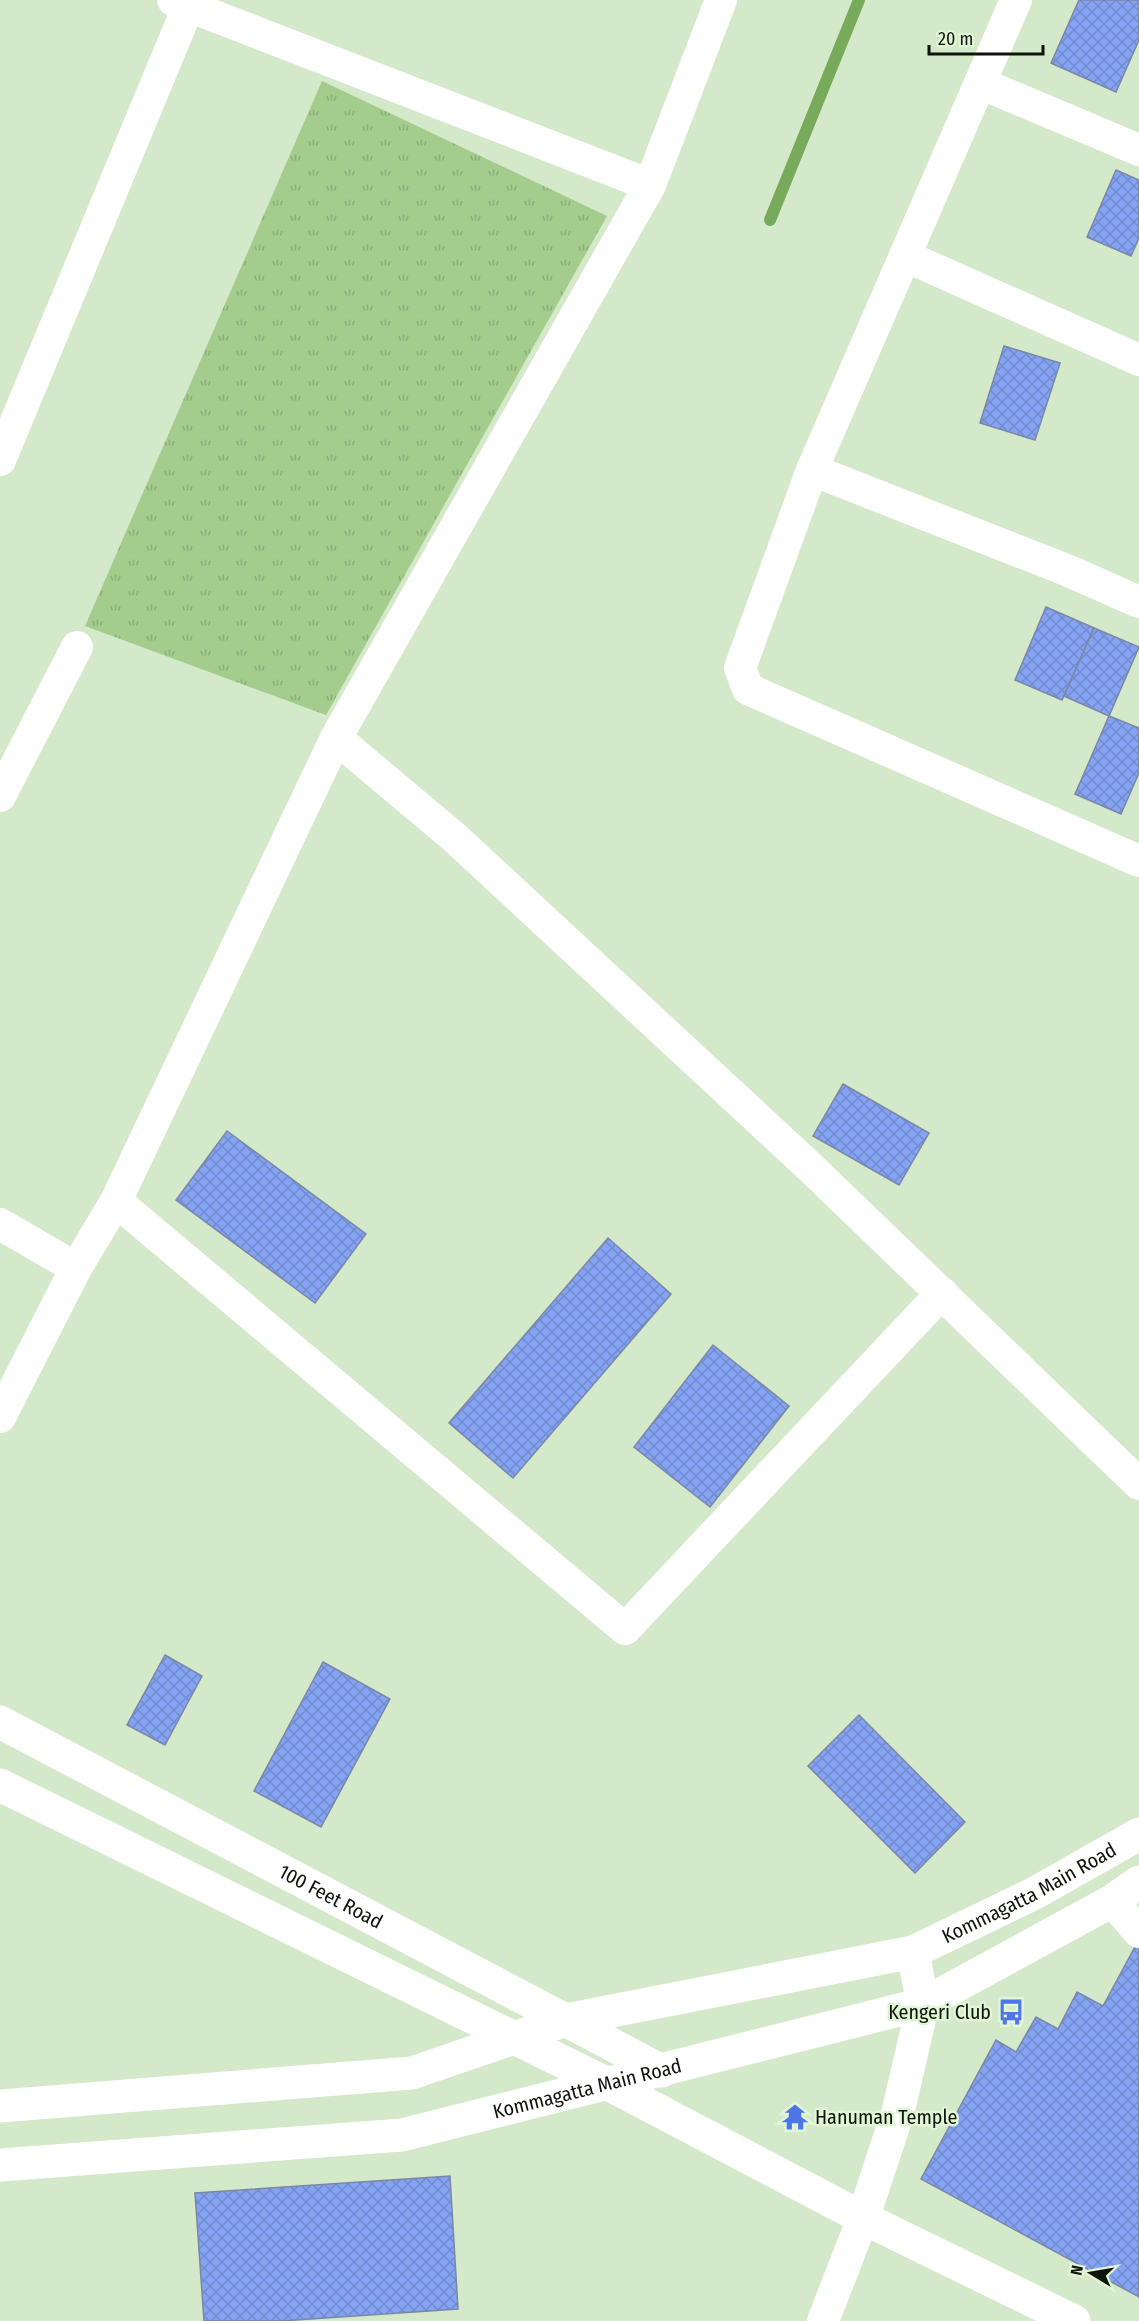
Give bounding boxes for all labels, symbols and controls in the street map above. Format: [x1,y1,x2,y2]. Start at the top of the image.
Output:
scale bar [929,18,1043,56]
text: 20 m [938,28,973,50]
street label: Kommagatta Main Road [938,1837,1120,1948]
street label: 100 Feet Road [275,1859,387,1934]
bus stop icon: Kengeri Club [996,1997,1026,2027]
place label: Kengeri Club [888,2000,991,2024]
street label: Kommagatta Main Road [490,2053,684,2124]
temple icon: Hanuman Temple [780,2102,810,2132]
place label: Hanuman Temple [815,2105,957,2129]
north arrow [1061,2243,1121,2303]
text: N [1067,2264,1087,2277]

